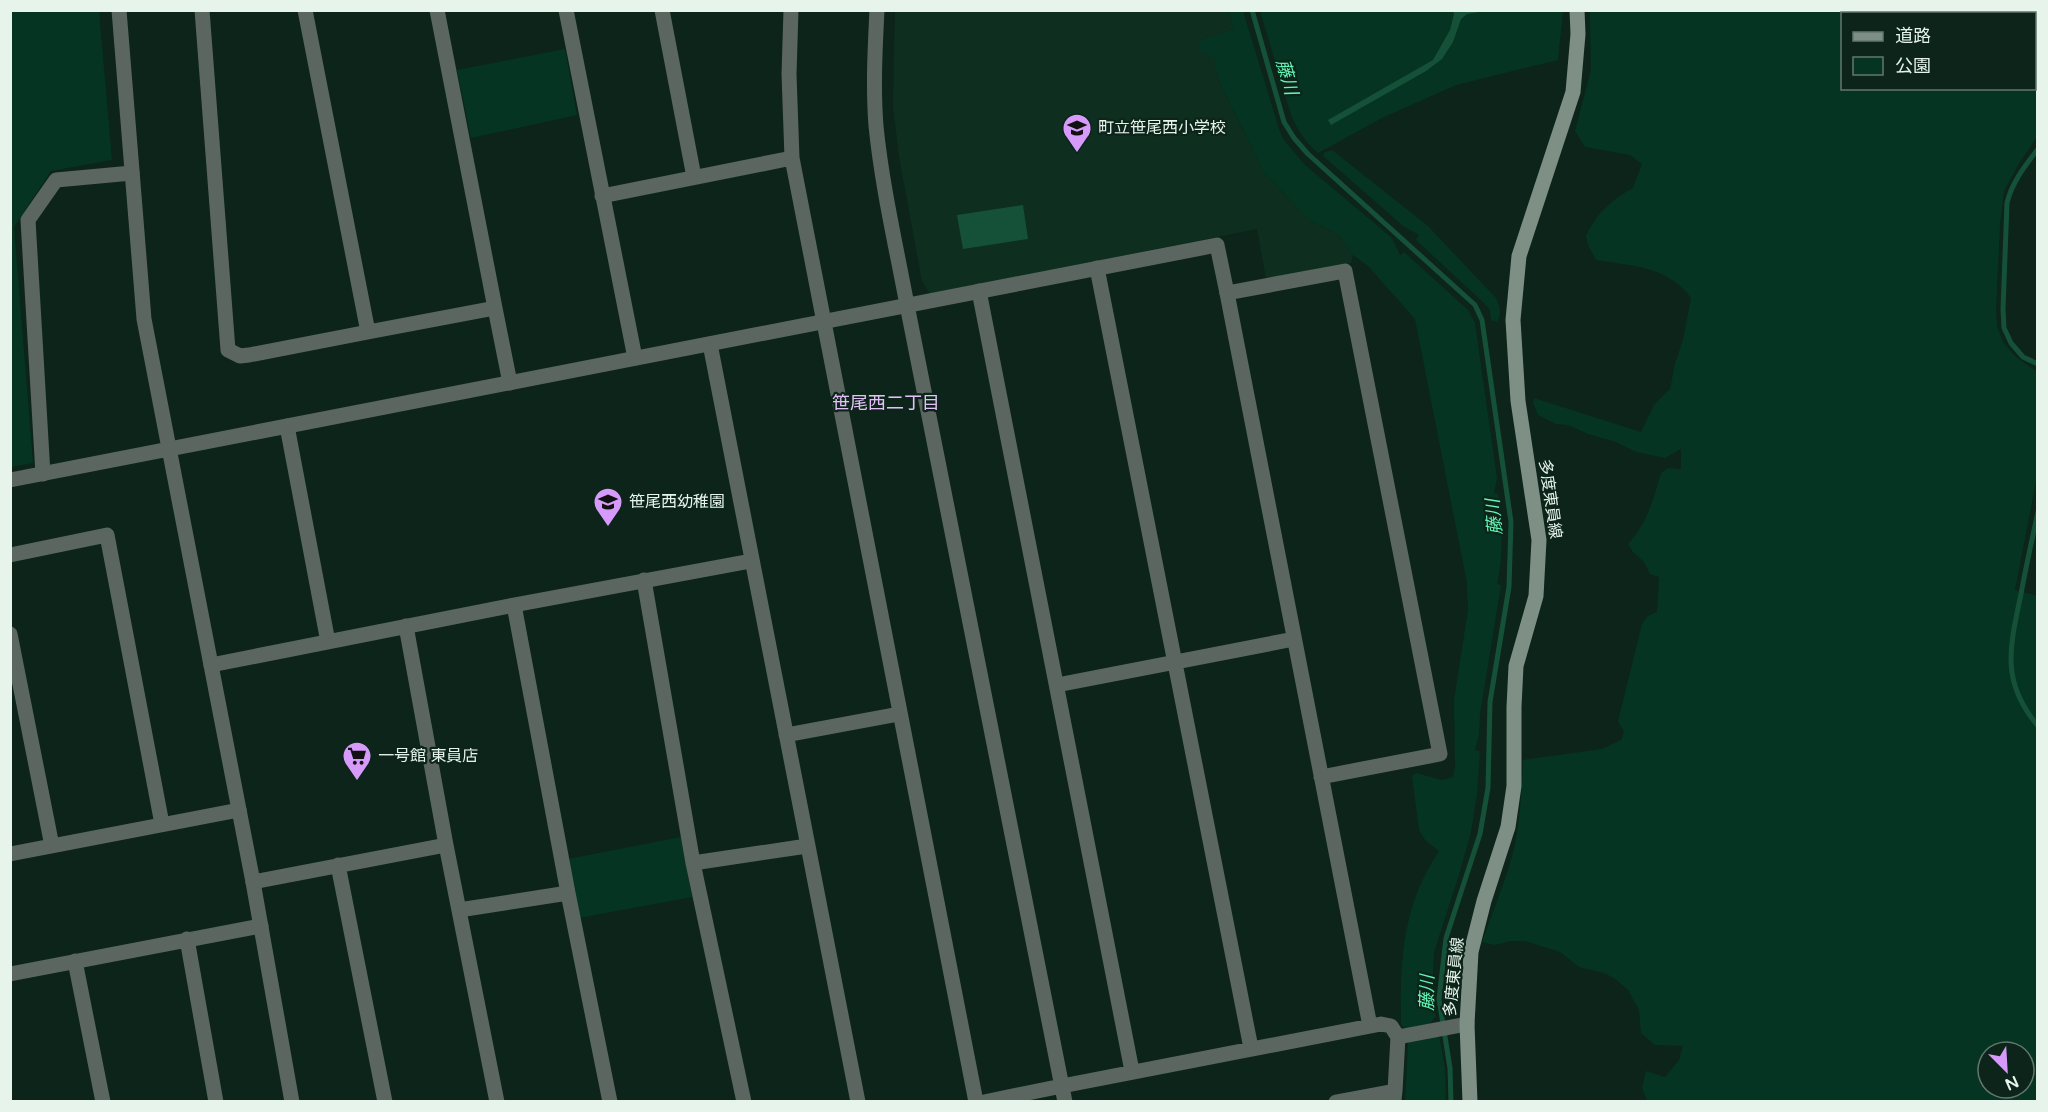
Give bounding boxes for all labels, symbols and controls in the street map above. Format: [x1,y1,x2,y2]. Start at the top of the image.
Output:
legend [1841,12,2036,90]
text: 道路 [1895,25,1931,47]
text: 公園 [1895,55,1931,77]
water label: 藤川 [1271,57,1303,99]
school or university icon: 町立笹尾西小学校 [1061,112,1093,154]
place label: 町立笹尾西小学校 [1098,118,1226,138]
district label: 笹尾西二丁目 [832,392,940,414]
street label: 多度東員線 [1535,458,1565,540]
school or university icon: 笹尾西幼稚園 [592,486,624,528]
place label: 笹尾西幼稚園 [629,492,725,512]
water label: 藤川 [1481,496,1507,536]
supermarket icon: 一号館 東員店 [341,740,373,782]
place label: 一号館 東員店 [378,746,478,766]
street label: 多度東員線 [1440,936,1468,1018]
water label: 藤川 [1416,973,1438,1011]
north arrow [1976,1040,2036,1100]
text: N [2002,1071,2022,1095]

